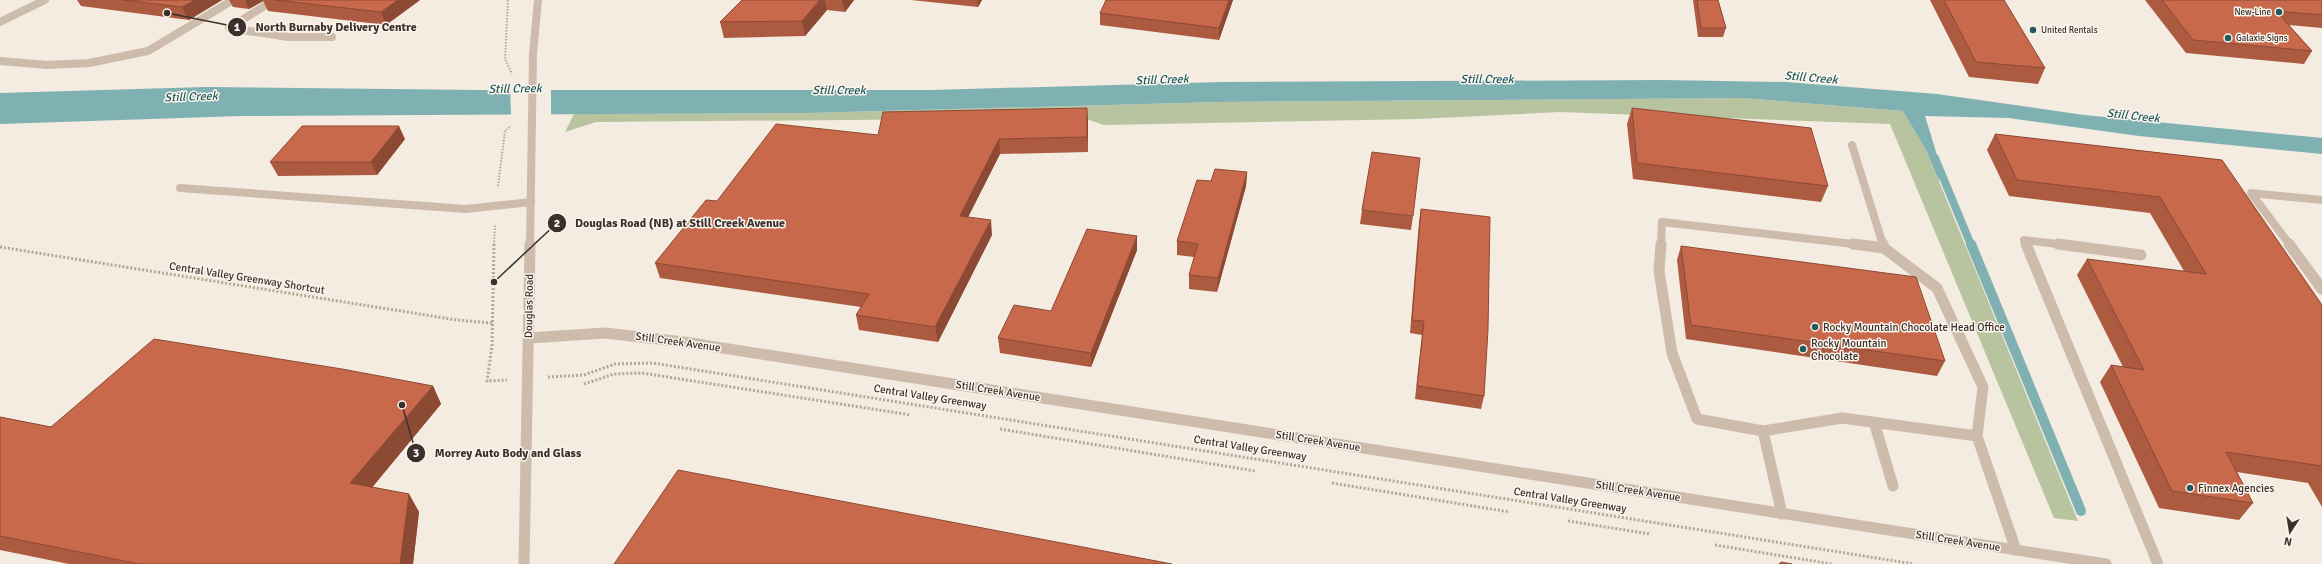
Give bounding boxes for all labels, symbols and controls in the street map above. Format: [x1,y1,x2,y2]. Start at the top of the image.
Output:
place label: New-Line [2234,7,2271,18]
marker: New-Line [2274,7,2284,17]
callout: North Burnaby Delivery Centre [227,15,424,39]
text: 1 [234,20,241,35]
text: North Burnaby Delivery Centre [255,20,417,35]
marker: United Rentals [2028,25,2038,35]
place label: United Rentals [2041,25,2098,36]
marker: Galaxie Signs [2223,33,2233,43]
place label: Galaxie Signs [2236,33,2288,44]
water label: Still Creek [1784,68,1839,88]
water label: Still Creek [1135,72,1190,88]
water label: Still Creek [1460,72,1515,87]
water label: Still Creek [488,81,543,97]
water label: Still Creek [812,83,867,98]
water label: Still Creek [164,89,219,105]
water label: Still Creek [2106,106,2161,126]
callout: Douglas Road (NB) at Still Creek Avenue [547,211,793,235]
text: 2 [554,216,560,231]
text: Douglas Road (NB) at Still Creek Avenue [575,216,785,231]
street label: Central Valley Greenway Shortcut [168,259,326,297]
street label: Douglas Road [522,274,536,338]
place label: Rocky Mountain Chocolate Head Office [1823,321,2005,334]
marker: Rocky Mountain Chocolate Head Office [1810,322,1820,332]
street label: Still Creek Avenue [635,330,721,354]
place label: Rocky Mountain Chocolate [1811,337,1887,363]
marker: Rocky Mountain Chocolate [1798,344,1808,354]
street label: Still Creek Avenue [955,378,1041,404]
street label: Central Valley Greenway [873,382,988,412]
street label: Still Creek Avenue [1275,428,1361,454]
street label: Central Valley Greenway [1193,433,1308,463]
callout: Morrey Auto Body and Glass [406,441,589,465]
text: 3 [413,446,419,461]
text: Morrey Auto Body and Glass [435,446,582,461]
street label: Still Creek Avenue [1595,478,1681,504]
place label: Finnex Agencies [2198,482,2274,495]
marker: Finnex Agencies [2185,483,2195,493]
street label: Central Valley Greenway [1513,485,1628,515]
north arrow [2270,512,2310,552]
street label: Still Creek Avenue [1915,528,2001,554]
text: N [2283,534,2293,548]

